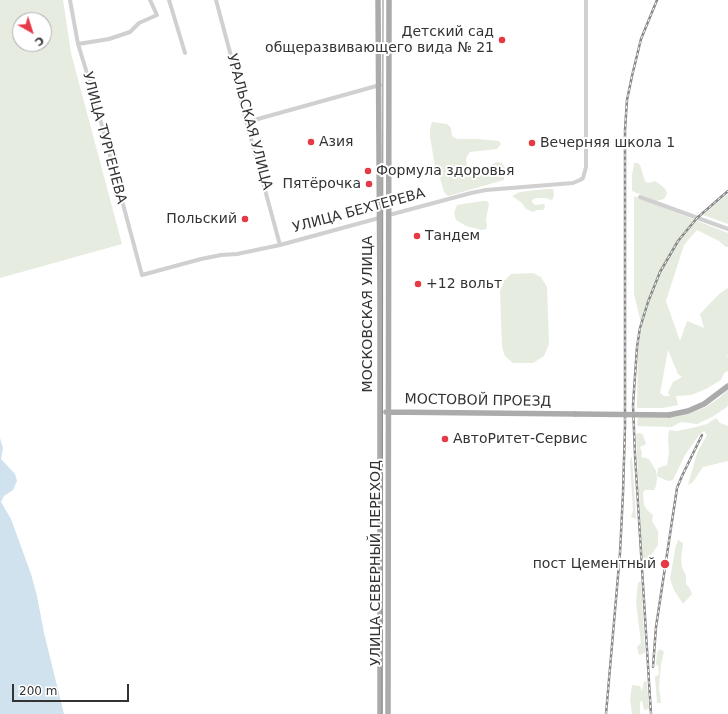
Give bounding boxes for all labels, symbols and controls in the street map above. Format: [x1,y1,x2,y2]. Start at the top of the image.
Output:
north arrow [12,12,52,52]
place label: Детский сад общеразвивающего вида № 21 [265,24,494,56]
text: С [32,33,46,49]
marker: Детский сад общеразвивающего вида № 21 [497,35,507,45]
street label: УРАЛЬСКАЯ УЛИЦА [223,52,275,192]
street label: УЛИЦА ТУРГЕНЕВА [78,70,130,206]
place label: Азия [319,134,354,150]
place label: Вечерняя школа 1 [540,135,675,151]
marker: Азия [306,137,316,147]
marker: Вечерняя школа 1 [527,138,537,148]
place label: Формула здоровья [376,163,514,179]
marker: Формула здоровья [363,166,373,176]
place label: Пятёрочка [283,176,361,192]
marker: Пятёрочка [364,179,374,189]
street label: УЛИЦА БЕХТЕРЕВА [291,185,427,237]
place label: Польский [166,211,237,227]
marker: Польский [240,214,250,224]
place label: Тандем [425,228,480,244]
marker: Тандем [412,231,422,241]
street label: МОСКОВСКАЯ УЛИЦА [360,236,376,392]
place label: +12 вольт [426,276,502,292]
marker: +12 вольт [413,279,423,289]
street label: МОСТОВОЙ ПРОЕЗД [404,391,552,411]
place label: АвтоРитет-Сервис [453,431,587,447]
marker: АвтоРитет-Сервис [440,434,450,444]
street label: УЛИЦА СЕВЕРНЫЙ ПЕРЕХОД [368,460,384,666]
place label: пост Цементный [533,556,656,572]
marker: пост Цементный [659,558,671,570]
scale bar [14,676,131,702]
text: 200 m [19,684,57,698]

